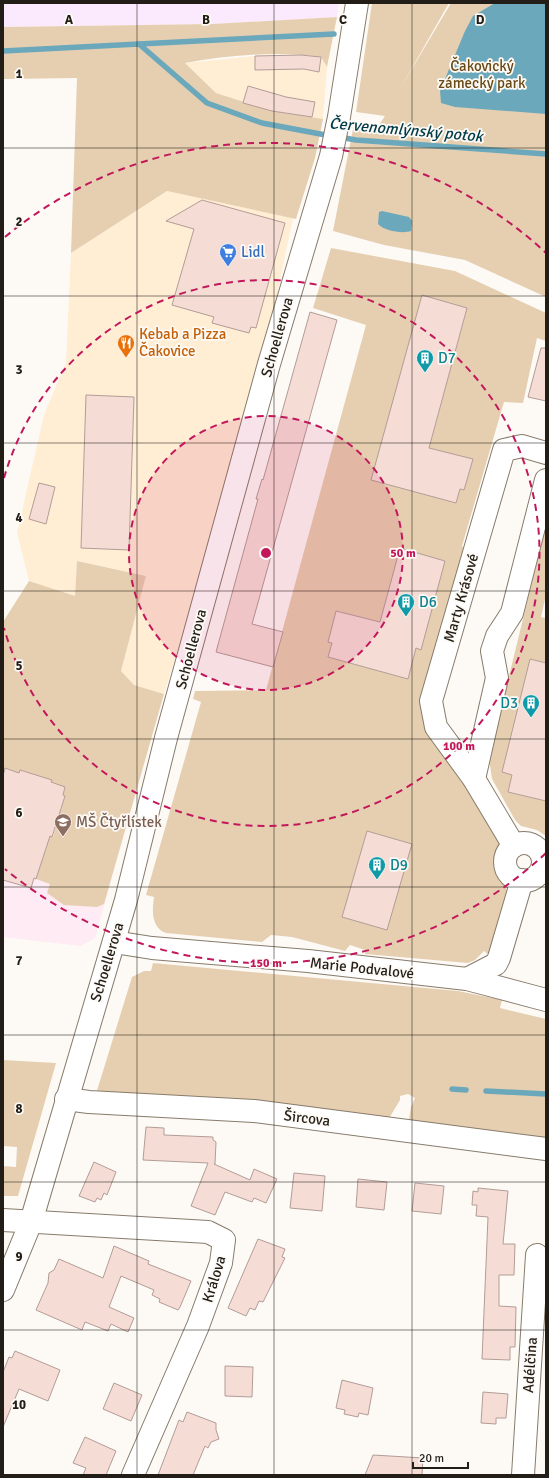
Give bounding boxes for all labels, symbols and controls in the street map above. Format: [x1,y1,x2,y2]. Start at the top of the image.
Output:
text: A [65,12,74,28]
text: B [202,12,210,28]
text: C [339,12,347,28]
text: D [476,12,485,28]
park label: Čakovický zámecký park [438,56,526,92]
text: 1 [15,66,23,82]
water label: Červenomlýnský potok [328,113,485,147]
text: 2 [15,214,23,230]
supermarket icon: Lidl [218,242,238,267]
place label: Lidl [241,243,265,261]
street label: Schoellerova [257,295,297,379]
place label: Kebab a Pizza Čakovice [139,325,226,360]
restaurant icon: Kebab a Pizza Čakovice [116,333,136,358]
building icon: D7 [415,348,435,373]
place label: D7 [438,349,456,367]
text: 3 [15,362,23,378]
text: 4 [15,510,23,526]
centre of rings [259,546,273,560]
text: 50 m [390,546,416,561]
street label: Marty Krásové [440,552,482,644]
building icon: D6 [396,592,416,617]
place label: D6 [419,593,437,611]
street label: Schoellerova [172,607,210,691]
text: 5 [15,658,23,674]
building icon: D3 [521,693,541,718]
place label: D3 [500,694,518,712]
text: 100 m [443,739,475,754]
text: 6 [15,805,23,821]
school or university icon: MŠ Čtyřlístek [53,812,73,837]
place label: MŠ Čtyřlístek [76,812,162,831]
building icon: D9 [367,855,387,880]
place label: D9 [390,856,408,874]
street label: Schoellerova [86,920,128,1004]
text: 7 [15,953,23,969]
street label: Marie Podvalové [309,954,415,982]
text: 150 m [250,956,282,971]
text: 8 [15,1101,23,1117]
street label: Šircova [283,1105,331,1130]
text: 9 [15,1249,23,1265]
street label: Králova [198,1253,230,1305]
street label: Adélčina [519,1337,541,1393]
text: 10 [12,1397,26,1413]
scale bar [413,1444,468,1470]
text: 20 m [419,1451,444,1466]

